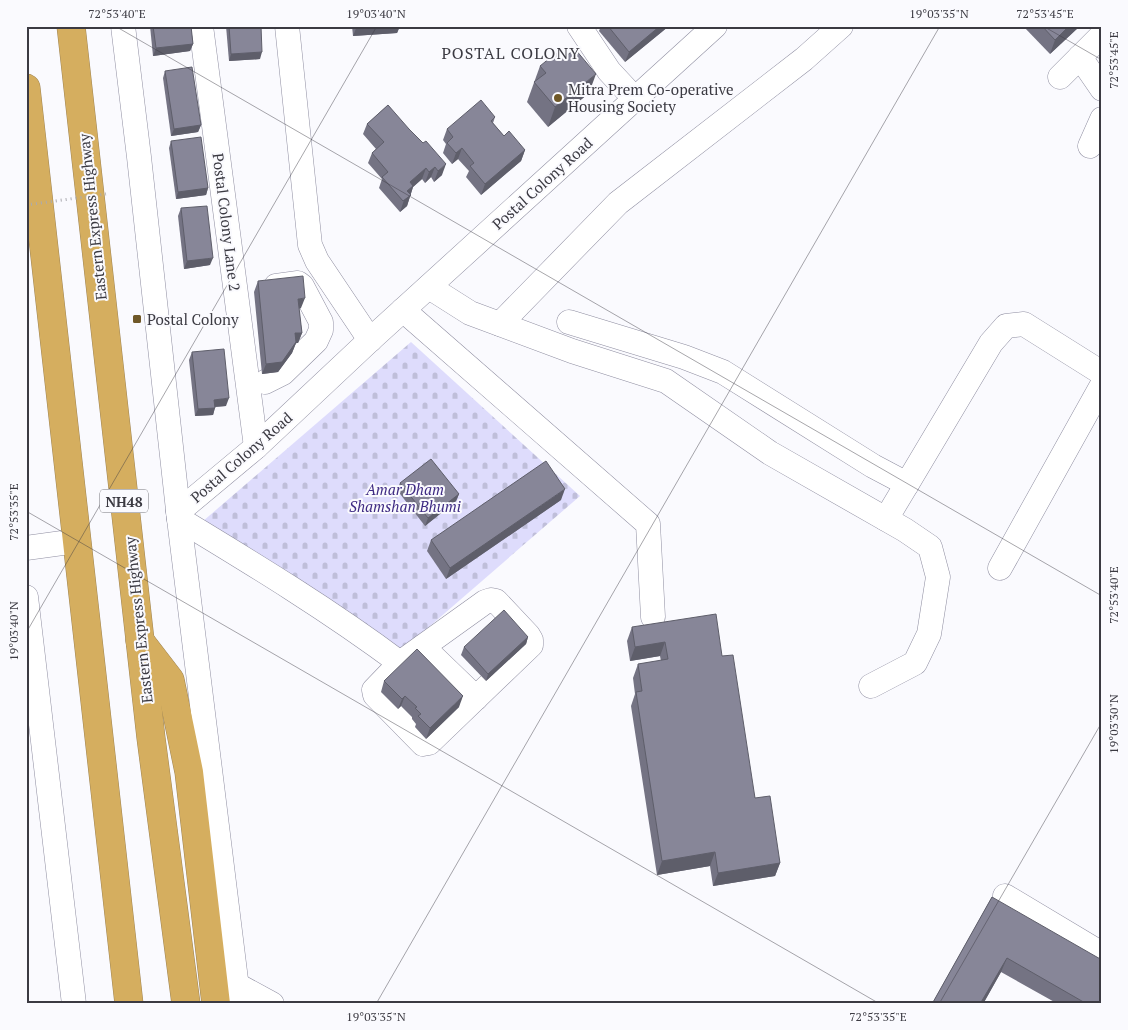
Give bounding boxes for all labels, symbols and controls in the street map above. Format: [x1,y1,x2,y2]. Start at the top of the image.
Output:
text: 72°53'40"E [88,6,146,21]
text: 19°03'40"N [346,6,406,21]
text: 19°03'35"N [909,6,969,21]
text: 72°53'45"E [1016,6,1074,21]
text: 72°53'45"E [1106,31,1121,89]
district label: POSTAL COLONY [442,42,580,64]
place label: Mitra Prem Co-operative Housing Society [568,79,733,116]
marker: Mitra Prem Co-operative Housing Society [552,92,564,104]
street label: Eastern Express Highway [73,132,111,301]
street label: Postal Colony Road [488,133,596,233]
street label: Postal Colony Lane 2 [209,152,245,292]
place label: Postal Colony [147,309,239,329]
marker: Postal Colony [131,313,143,325]
street label: Postal Colony Road [186,407,296,507]
park label: Amar Dham Shamshan Bhumi [349,479,462,516]
text: 72°53'35"E [6,483,21,541]
road number: NH48 [100,490,148,512]
street label: Eastern Express Highway [119,535,157,704]
text: 72°53'40"E [1106,566,1121,624]
text: 19°03'40"N [6,601,21,661]
text: 19°03'30"N [1106,694,1121,754]
text: 19°03'35"N [346,1009,406,1024]
text: 72°53'35"E [849,1009,907,1024]

